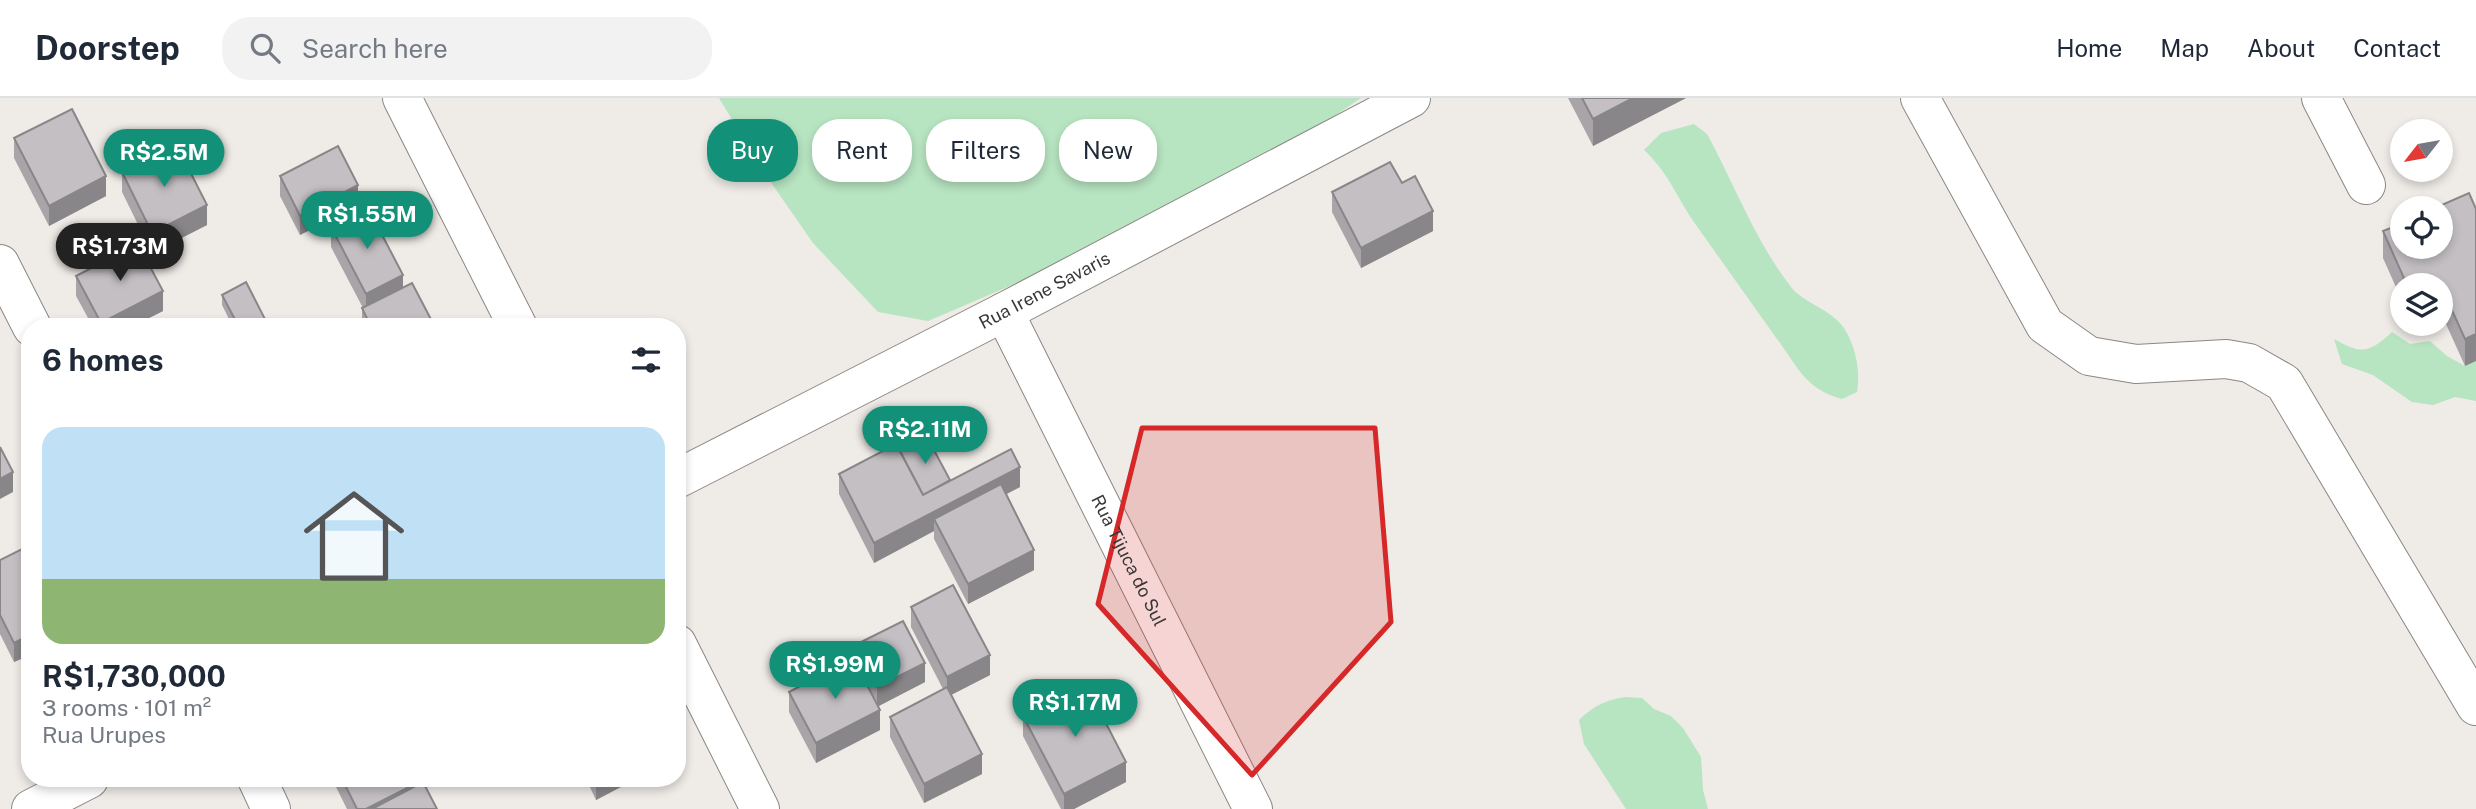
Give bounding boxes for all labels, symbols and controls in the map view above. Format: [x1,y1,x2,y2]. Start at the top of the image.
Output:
search box [222,17,712,80]
text: Doorstep [35,29,180,67]
icon: search [246,29,284,67]
text: Search here [302,33,448,64]
text: Home [2056,34,2122,62]
text: Map [2160,34,2209,62]
text: About [2247,34,2315,62]
text: Contact [2353,34,2441,62]
chip: Buy [707,119,798,182]
chip: Rent [812,119,912,182]
chip: Filters [926,119,1045,182]
chip: New [1059,119,1157,182]
north arrow [2390,119,2454,182]
map controls [2390,119,2453,336]
pin: R$2.5M [107,130,221,189]
text: R$2.5M [119,138,209,165]
pin: R$1.55M [302,192,432,251]
button: locate [2390,196,2453,259]
text: R$1.55M [317,200,417,227]
pin: R$1.73M [55,223,185,283]
text: R$1.73M [72,232,168,259]
street label: Rua Irene Savaris [975,247,1113,333]
button: layers [2390,273,2453,336]
icon: filters [627,341,665,379]
text: 6 homes [42,342,164,378]
pin: R$2.11M [860,406,990,466]
text: R$2.11M [878,415,972,442]
icon: home [291,473,417,599]
street label: Rua Tijuca do Sul [1087,491,1171,630]
pin: R$1.99M [770,642,900,701]
text: R$1.99M [785,650,885,677]
text: R$1,730,000 [42,658,226,694]
pin: R$1.17M [1010,680,1140,739]
text: R$1.17M [1028,688,1122,715]
text: 3 rooms · 101 m² [42,694,211,721]
text: Rua Urupes [42,721,166,748]

